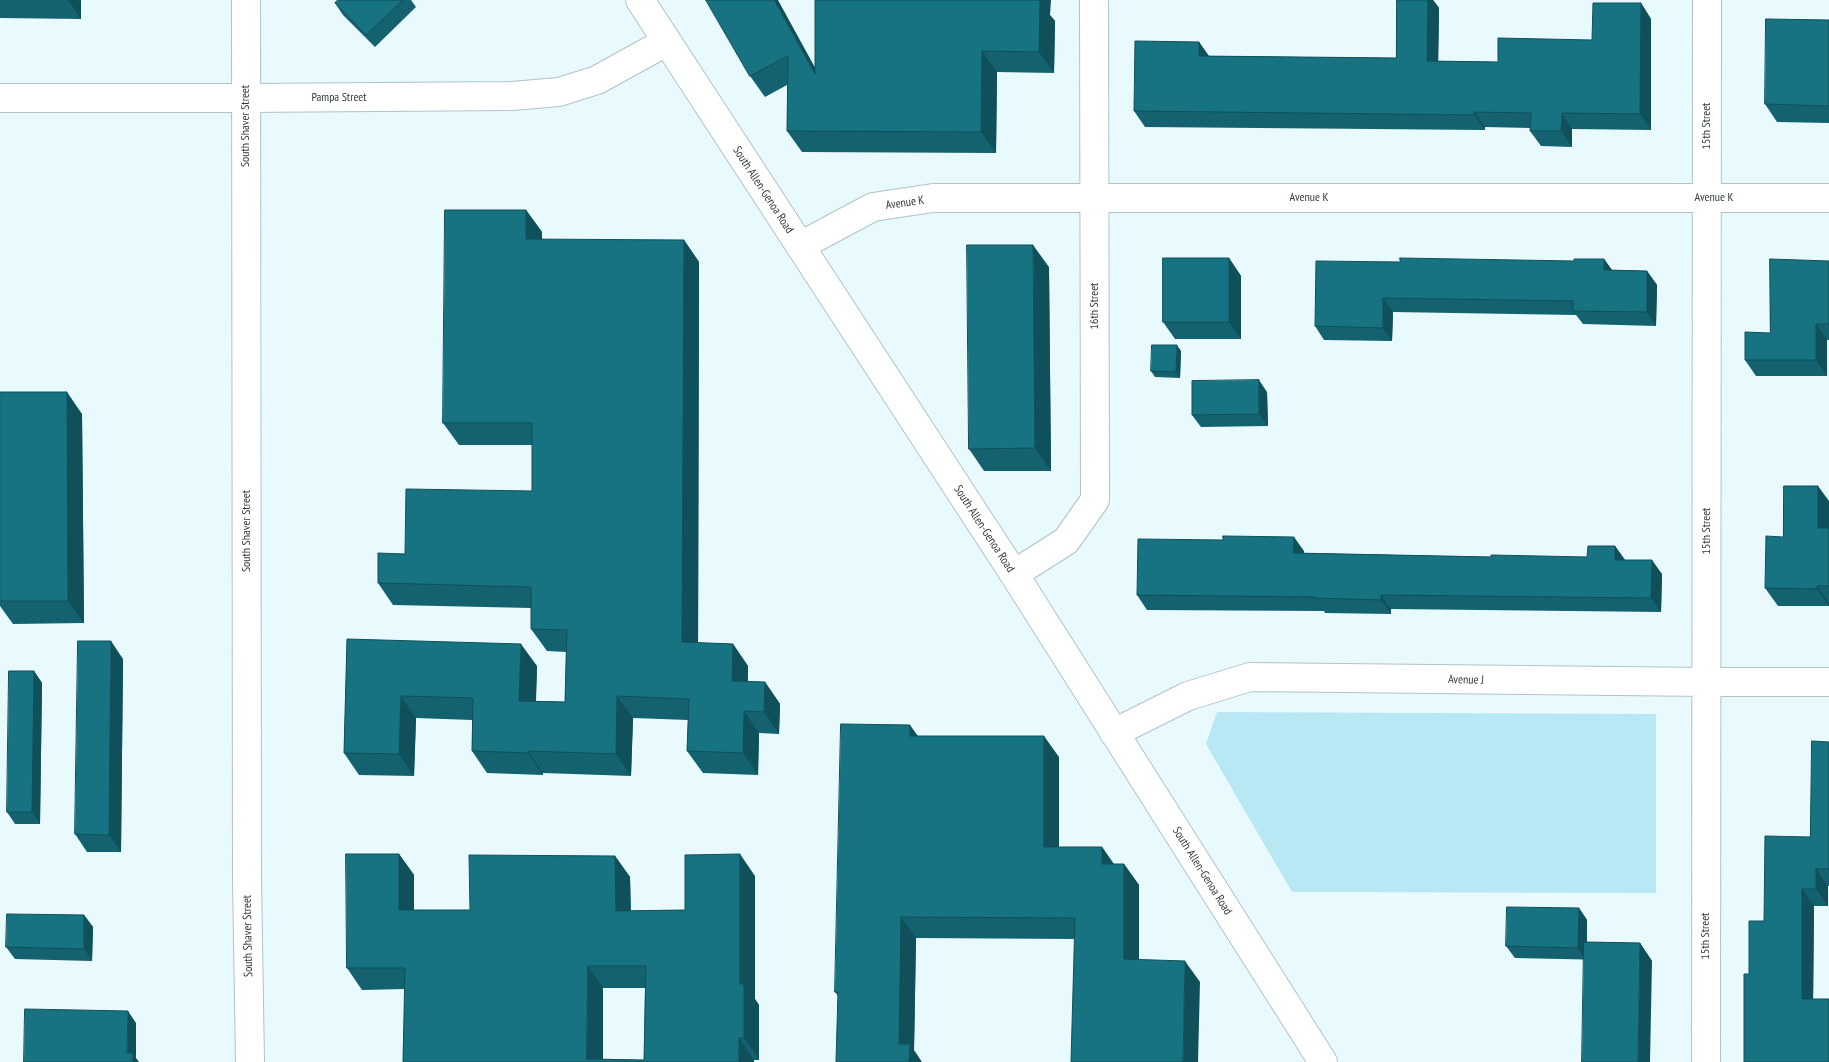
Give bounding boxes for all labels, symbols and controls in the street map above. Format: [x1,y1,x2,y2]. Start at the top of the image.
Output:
street label: South Shaver Street [239,85,253,167]
street label: Pampa Street [311,91,367,105]
street label: 15th Street [1700,103,1714,149]
street label: South Allen-Genoa Road [730,144,796,236]
street label: Avenue K [1290,191,1328,205]
street label: Avenue K [1695,191,1733,205]
street label: Avenue K [885,193,925,213]
street label: 16th Street [1088,283,1102,329]
street label: South Allen-Genoa Road [951,483,1017,575]
street label: South Shaver Street [240,490,254,572]
street label: 15th Street [1700,508,1714,554]
street label: Avenue J [1448,672,1484,688]
street label: South Allen-Genoa Road [1169,824,1235,918]
street label: South Shaver Street [240,895,256,977]
street label: 15th Street [1699,913,1713,959]

